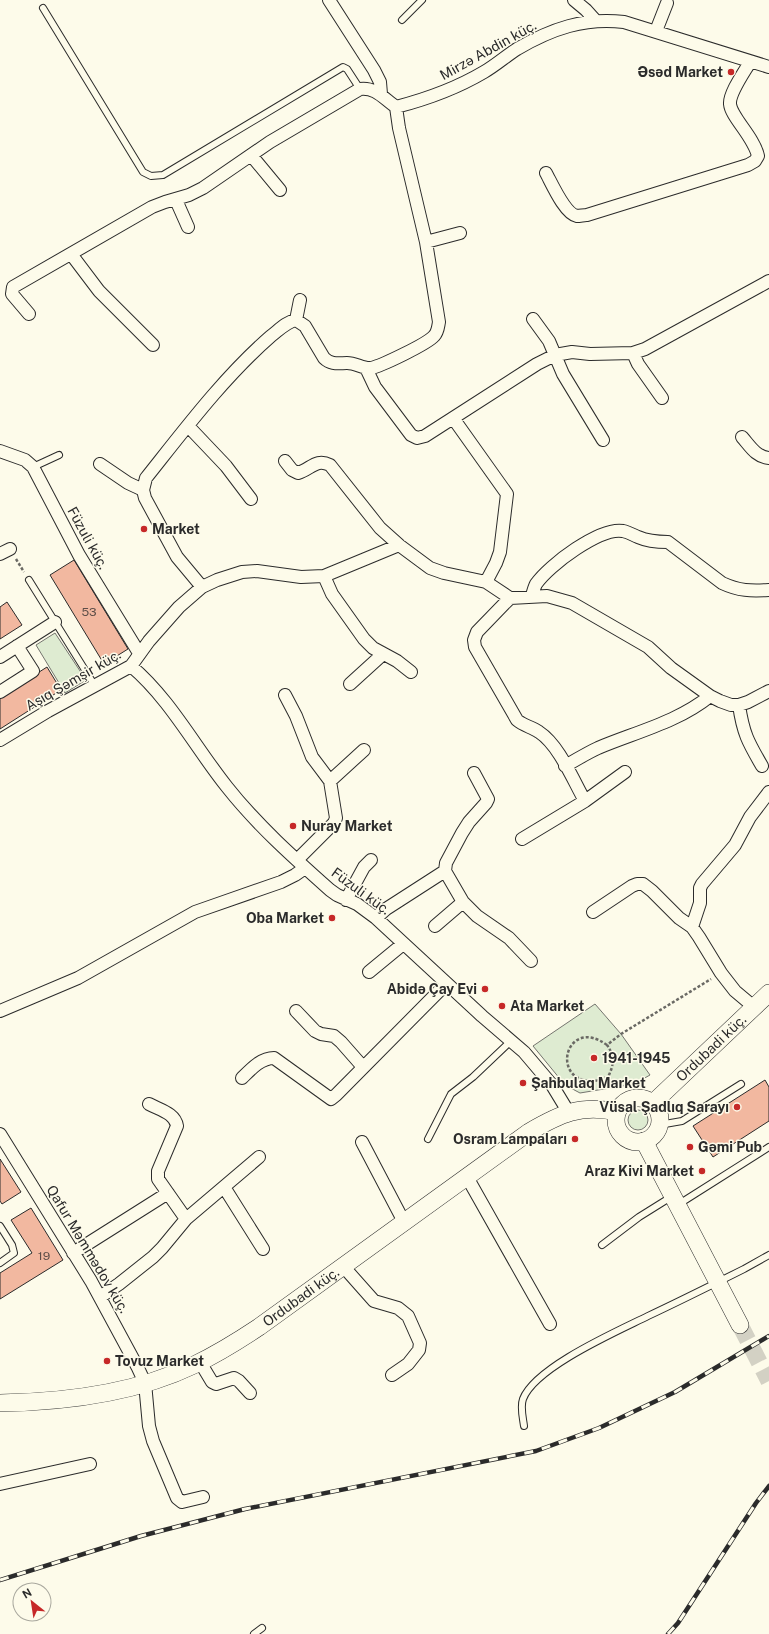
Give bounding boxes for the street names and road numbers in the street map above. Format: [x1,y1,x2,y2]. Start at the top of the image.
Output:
street label: Mirzə Abdin küç. [437,17,539,83]
street label: Füzuli küç. [64,504,112,572]
street label: Aşıq Şəmşir küç. [22,646,124,714]
street label: Füzuli küç. [328,864,394,918]
street label: Ordubadi küç. [673,1011,749,1085]
street label: Qafur Məmmədov küç. [44,1182,132,1316]
street label: Ordubadi küç. [260,1264,342,1330]

